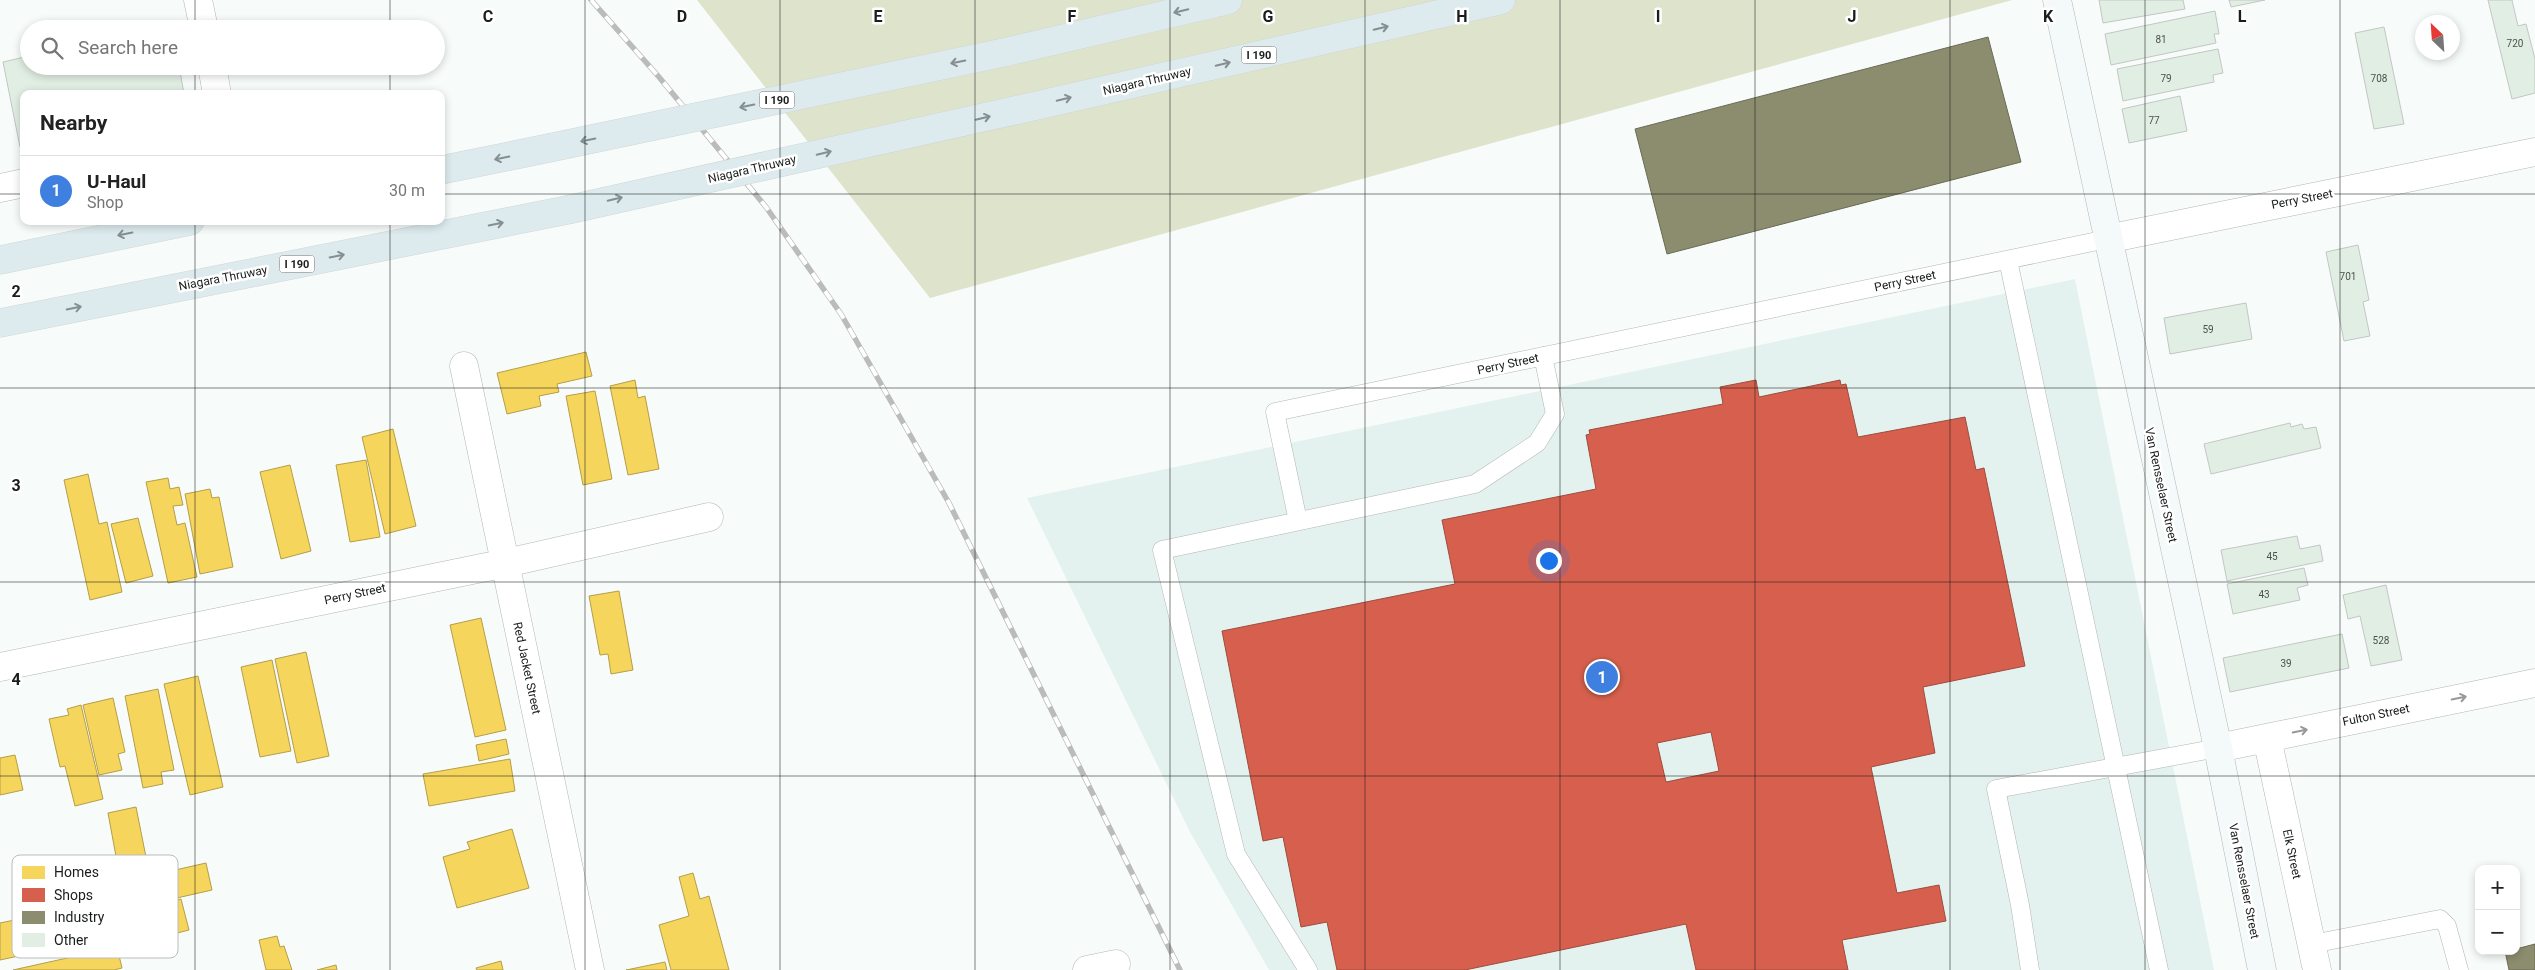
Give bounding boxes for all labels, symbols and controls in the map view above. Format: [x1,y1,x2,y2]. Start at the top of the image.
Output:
text: C [483,7,493,26]
text: D [677,7,687,26]
text: E [874,7,883,26]
text: F [1068,7,1077,26]
one-way arrow [1173,7,1189,16]
text: G [1263,7,1274,26]
text: H [1456,7,1468,26]
text: I [1656,7,1660,26]
text: J [1848,7,1856,26]
text: K [2043,7,2054,26]
text: L [2238,7,2247,26]
north arrow [2415,15,2460,60]
search box [20,20,445,75]
one-way arrow [1373,23,1389,32]
icon: search [38,34,66,62]
house number: 81 [2155,34,2167,45]
text: Search here [78,36,178,59]
house number: 720 [2507,38,2524,49]
road number: I 190 [1242,46,1276,64]
one-way arrow [950,58,966,67]
one-way arrow [1214,58,1230,68]
street label: Niagara Thruway [1102,64,1193,98]
house number: 79 [2160,73,2172,84]
house number: 708 [2371,73,2388,84]
road number: I 190 [760,92,794,108]
one-way arrow [1056,94,1072,103]
one-way arrow [740,102,756,112]
text: Nearby [40,111,107,135]
one-way arrow [975,112,991,122]
house number: 77 [2148,115,2160,126]
one-way arrow [581,136,597,145]
one-way arrow [816,148,832,157]
street label: Niagara Thruway [707,152,798,186]
one-way arrow [494,154,510,163]
text: U-Haul [87,170,146,193]
text: 1 [51,181,61,200]
text: 30 m [389,181,425,200]
street label: Perry Street [2270,186,2334,212]
text: Shop [87,193,123,212]
one-way arrow [606,194,622,204]
one-way arrow [488,219,504,228]
one-way arrow [117,230,133,240]
one-way arrow [328,250,344,260]
road number: I 190 [280,255,314,272]
street label: Niagara Thruway [178,262,269,293]
street label: Perry Street [1873,268,1937,294]
house number: 701 [2340,271,2356,282]
text: 2 [11,282,21,301]
one-way arrow [66,302,82,312]
house number: 59 [2202,324,2214,335]
street label: Perry Street [1476,351,1540,377]
street label: Van Rensselaer Street [2142,426,2180,544]
text: 3 [11,476,21,495]
your location [1536,548,1562,574]
house number: 45 [2266,551,2278,562]
street label: Perry Street [323,581,387,607]
house number: 43 [2258,589,2270,600]
street label: Red Jacket Street [510,621,544,715]
house number: 528 [2373,635,2390,646]
pin: 1 [1586,658,1618,696]
house number: 39 [2280,658,2292,669]
text: 4 [11,670,21,689]
one-way arrow [2451,693,2467,703]
street label: Fulton Street [2341,701,2411,729]
one-way arrow [2291,726,2307,735]
street label: Van Rensselaer Street [2226,822,2262,940]
street label: Elk Street [2280,828,2304,880]
legend [12,855,178,958]
text: Homes [54,864,99,880]
map controls [2475,865,2520,955]
button: + [2475,865,2520,910]
text: Shops [54,887,93,903]
text: Industry [54,909,105,925]
button: − [2475,910,2520,955]
text: Other [54,932,88,948]

